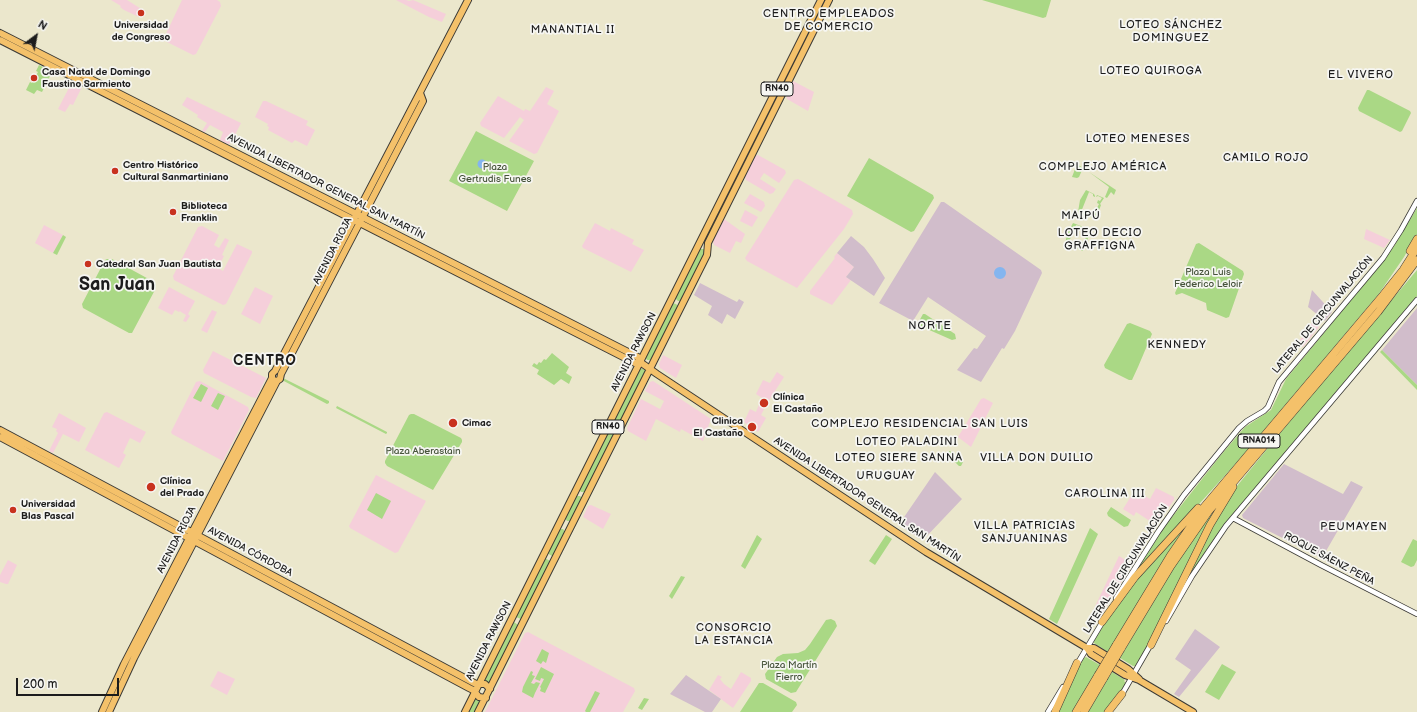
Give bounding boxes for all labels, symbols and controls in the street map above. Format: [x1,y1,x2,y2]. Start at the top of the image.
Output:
district label: CENTRO EMPLEADOS DE COMERCIO [763,7,895,33]
marker: Universidad de Congreso [136,8,146,18]
north arrow [16,16,56,56]
text: N [36,18,50,33]
district label: LOTEO SÁNCHEZ DOMINGUEZ [1119,18,1223,44]
place label: Universidad de Congreso [112,19,170,42]
district label: MANANTIAL II [531,23,615,37]
district label: LOTEO QUIROGA [1100,64,1202,78]
place label: Casa Natal de Domingo Faustino Sarmiento [42,66,150,90]
district label: EL VIVERO [1328,68,1394,82]
marker: Casa Natal de Domingo Faustino Sarmiento [29,73,39,83]
road number: RN40 [761,82,793,96]
street label: AVENIDA LIBERTADOR GENERAL SAN MARTÍN [225,132,427,242]
district label: LOTEO MENESES [1086,132,1190,146]
district label: CAMILO ROJO [1223,151,1309,165]
place label: Centro Histórico Cultural Sanmartiniano [123,159,229,182]
district label: COMPLEJO AMÉRICA [1039,160,1167,174]
park label: Plaza Gertrudis Funes [458,161,532,184]
marker: Centro Histórico Cultural Sanmartiniano [110,166,120,176]
place label: Biblioteca Franklin [181,200,227,224]
marker: Biblioteca Franklin [168,207,178,217]
district label: MAIPÚ [1061,209,1101,223]
street label: AVENIDA RIOJA [311,216,355,286]
district label: LOTEO DECIO GRAFFIGNA [1058,226,1142,252]
street label: LATERAL DE CIRCUNVALACIÓN [1270,254,1376,376]
place label: Catedral San Juan Bautista [96,258,221,270]
marker: Catedral San Juan Bautista [83,259,93,269]
park label: Plaza Luis Federico Leloir [1174,266,1242,290]
district label: San Juan [79,274,155,296]
street label: AVENIDA RAWSON [609,310,659,394]
district label: NORTE [908,319,952,333]
district label: KENNEDY [1147,338,1207,352]
district label: CENTRO [233,353,297,369]
place label: Clínica El Castaño [773,391,823,414]
marker: Clínica El Castaño [758,397,770,409]
place label: Clinica El Castaño [693,415,743,438]
marker: Cimac [447,417,459,429]
place label: Cimac [462,417,491,429]
district label: COMPLEJO RESIDENCIAL SAN LUIS [811,417,1029,431]
road number: RN40 [592,420,624,434]
marker: Clinica El Castaño [746,421,758,433]
road number: RNA014 [1238,434,1280,448]
street label: AVENIDA LIBERTADOR GENERAL SAN MARTÍN [771,435,963,565]
district label: LOTEO PALADINI [856,435,958,449]
park label: Plaza Aberastain [385,445,461,457]
district label: LOTEO SIERE SANNA [835,451,963,465]
district label: VILLA DON DUILIO [980,451,1094,465]
district label: URUGUAY [856,469,916,483]
place label: Clínica del Prado [160,475,204,498]
marker: Clínica del Prado [145,481,157,493]
district label: CAROLINA III [1065,487,1145,501]
place label: Universidad Blas Pascal [21,498,75,522]
street label: LATERAL DE CIRCUNVALACIÓN [1081,502,1171,636]
marker: Universidad Blas Pascal [8,505,18,515]
street label: AVENIDA RIOJA [155,505,199,575]
district label: VILLA PATRICIAS SANJUANINAS [974,519,1076,545]
district label: PEUMAYEN [1320,520,1388,534]
street label: AVENIDA CÓRDOBA [206,525,294,579]
street label: ROQUE SÁENZ PEÑA [1282,530,1376,588]
street label: AVENIDA RAWSON [464,599,514,683]
district label: CONSORCIO LA ESTANCIA [694,621,774,647]
park label: Plaza Martín Fierro [761,659,817,682]
scale bar [18,670,121,696]
text: 200 m [23,677,57,692]

